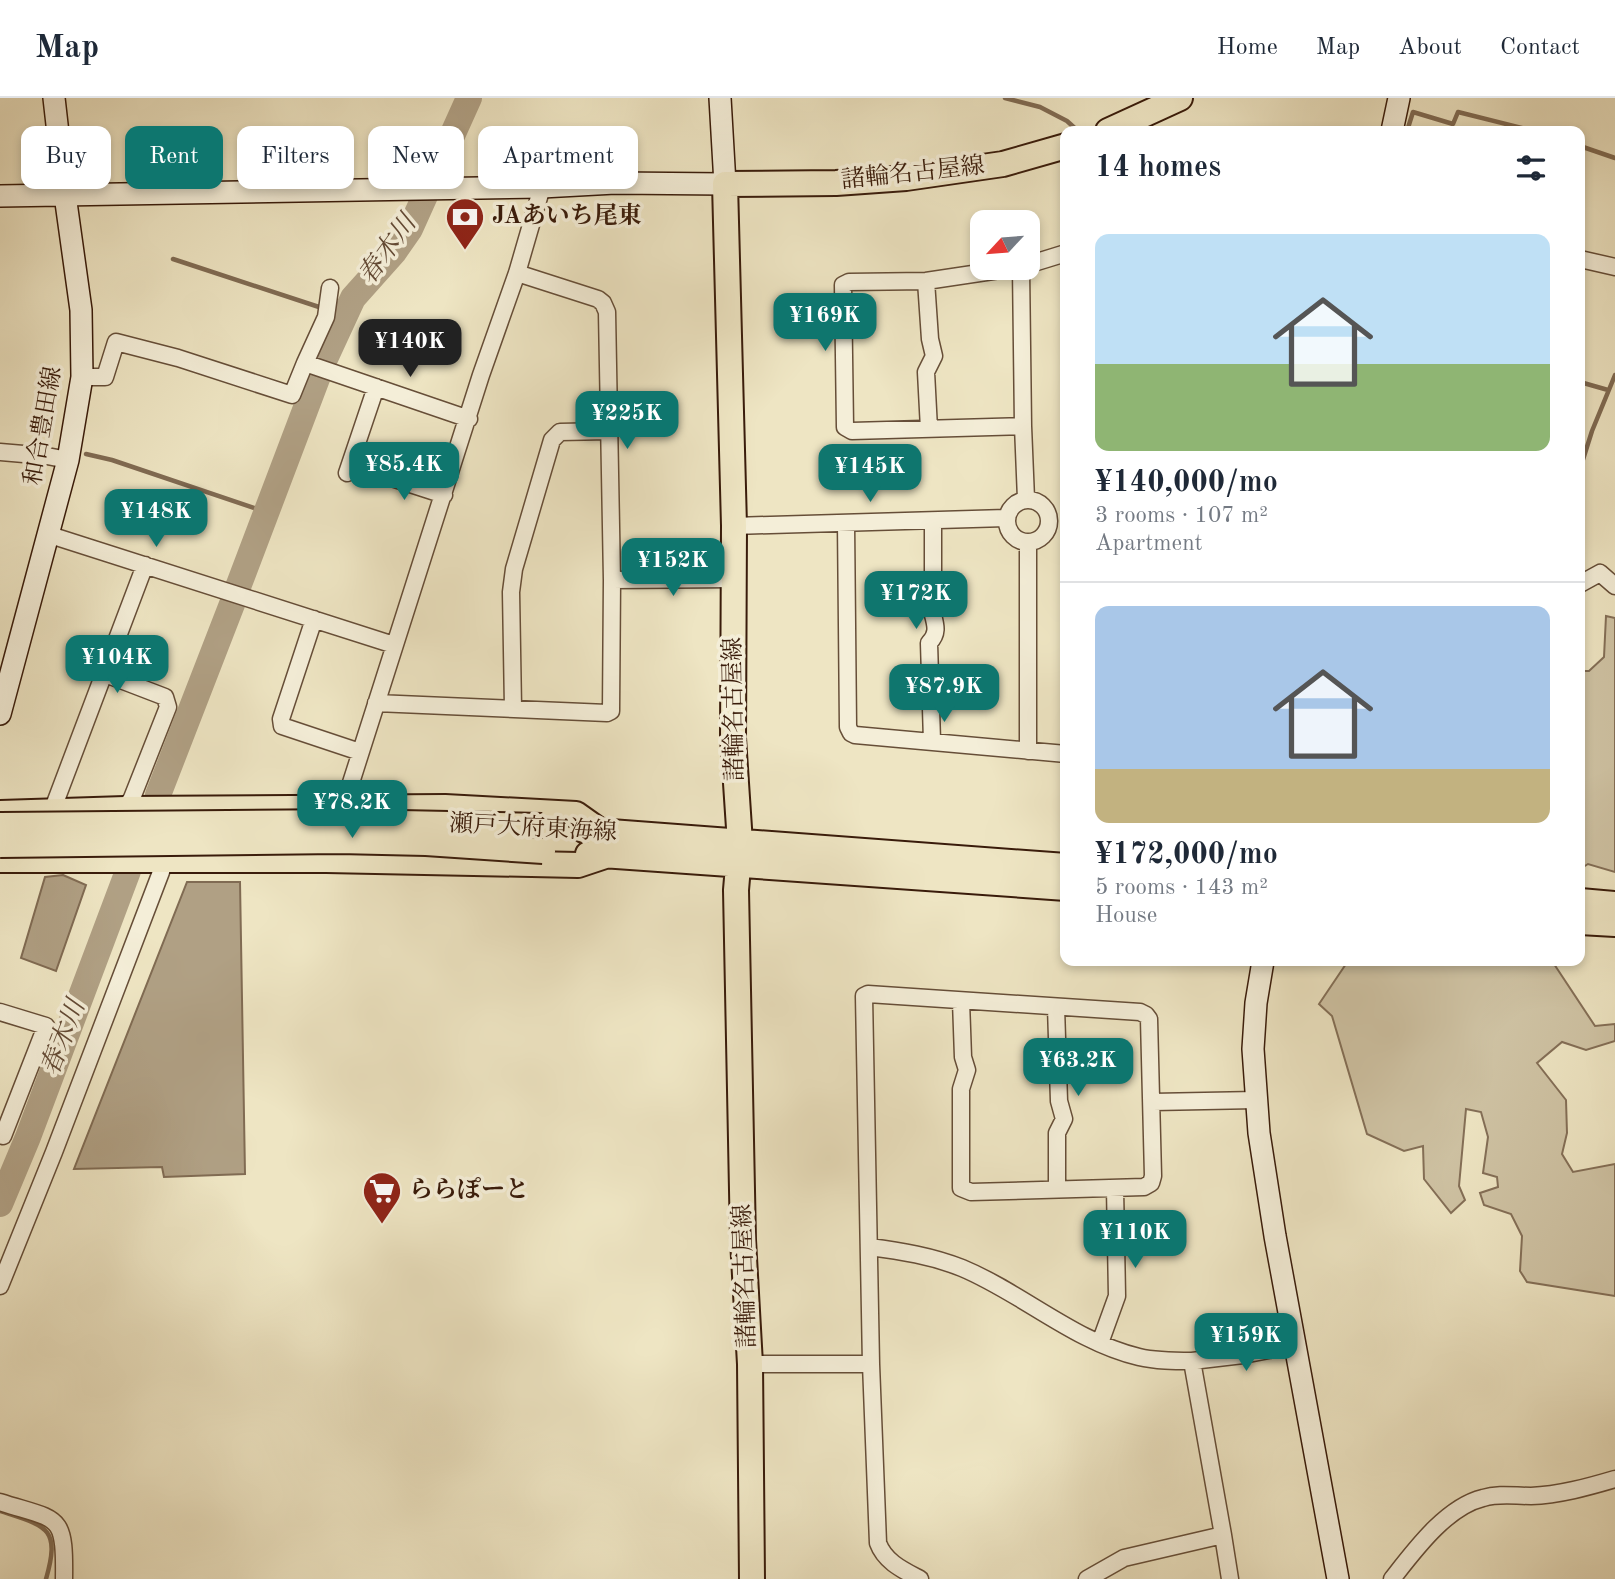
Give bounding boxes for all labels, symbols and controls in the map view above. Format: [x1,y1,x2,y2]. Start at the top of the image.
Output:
text: Map [35,32,99,65]
text: Home [1217,36,1278,60]
text: Map [1316,36,1360,60]
text: About [1398,36,1462,60]
text: Contact [1500,36,1580,60]
chip: Buy [21,126,111,189]
chip: Rent [125,126,223,189]
chip: Filters [237,126,354,189]
chip: New [368,126,464,189]
chip: Apartment [478,126,638,189]
icon: filters [1512,149,1550,187]
street label: 諸輪名古屋線 [840,152,986,193]
text: 14 homes [1095,153,1221,183]
bank icon: JAあいち尾東 [444,196,486,251]
place label: JAあいち尾東 [492,202,642,229]
water label: 春木川 [353,207,423,289]
north arrow [970,210,1040,280]
map controls [970,210,1040,280]
icon: home [1260,279,1386,405]
pin: ¥169K [776,294,874,353]
text: ¥169K [789,304,861,327]
pin: ¥140K [361,320,459,379]
text: ¥140K [374,330,446,353]
street label: 和合豊田線 [19,364,66,487]
pin: ¥225K [578,392,676,451]
text: ¥225K [591,402,663,425]
pin: ¥85.4K [347,442,461,502]
pin: ¥145K [821,444,919,504]
text: ¥85.4K [365,453,443,476]
text: ¥145K [834,455,906,478]
text: ¥140,000/mo [1095,468,1278,498]
pin: ¥148K [107,490,205,549]
text: ¥148K [120,500,192,523]
text: 3 rooms · 107 m² [1095,504,1268,527]
text: Apartment [1095,532,1203,555]
pin: ¥152K [624,538,722,598]
text: ¥152K [637,549,709,572]
pin: ¥172K [867,572,965,631]
text: ¥172K [880,582,952,605]
pin: ¥104K [68,636,166,695]
street label: 諸輪名古屋線 [719,637,748,781]
text: ¥104K [81,646,153,669]
icon: home [1260,651,1386,777]
pin: ¥87.9K [887,664,1001,724]
text: ¥87.9K [905,675,983,698]
pin: ¥78.2K [295,780,409,840]
text: ¥78.2K [313,791,391,814]
street label: 瀬戸大府東海線 [448,810,618,845]
text: ¥172,000/mo [1095,840,1278,870]
text: 5 rooms · 143 m² [1095,876,1268,899]
text: House [1095,904,1157,927]
water label: 春木川 [36,993,91,1079]
pin: ¥63.2K [1021,1038,1135,1098]
text: ¥63.2K [1039,1049,1117,1072]
supermarket icon: ららぽーと [361,1170,403,1225]
place label: ららぽーと [409,1177,529,1203]
street label: 諸輪名古屋線 [728,1204,761,1348]
pin: ¥110K [1086,1210,1184,1270]
text: ¥110K [1099,1221,1171,1244]
pin: ¥159K [1197,1314,1295,1373]
text: ¥159K [1210,1324,1282,1347]

